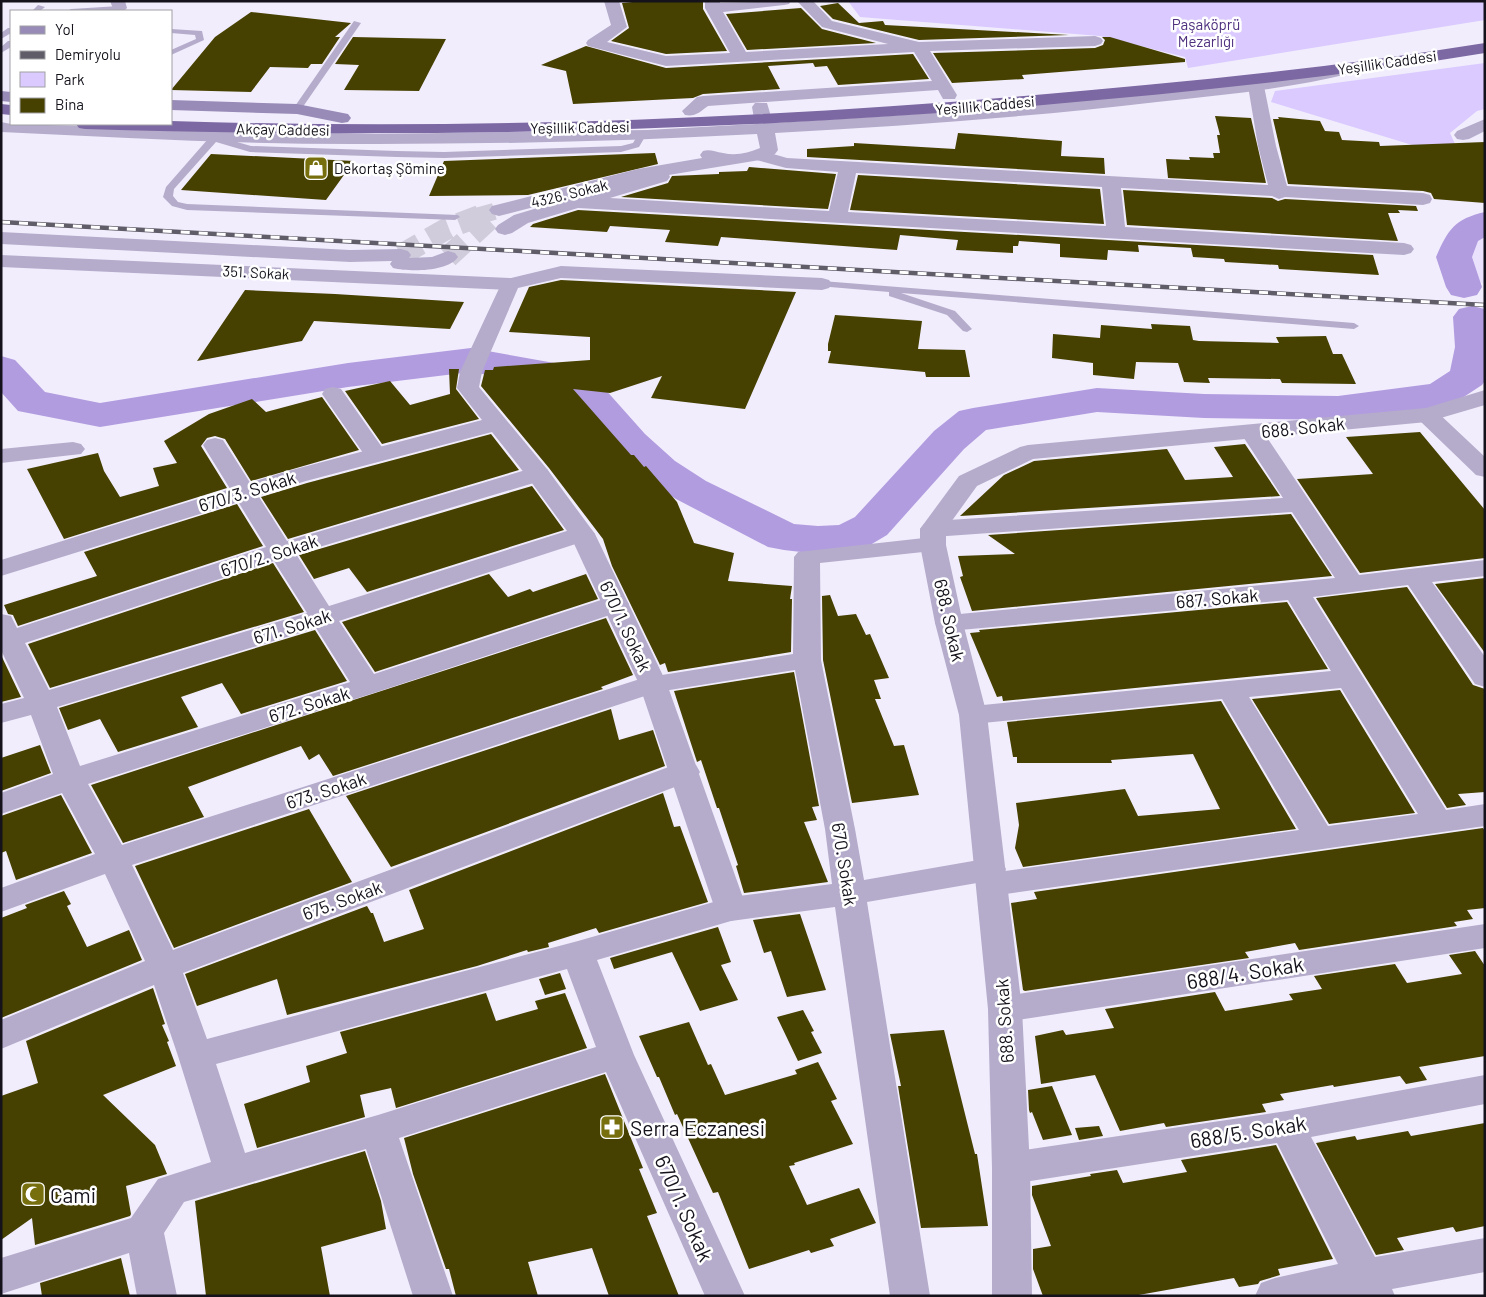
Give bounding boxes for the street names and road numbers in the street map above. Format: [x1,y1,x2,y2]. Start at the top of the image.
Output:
street label: Yeşillik Caddesi [1336,46,1438,78]
street label: Yeşillik Caddesi [935,92,1035,118]
street label: Yeşillik Caddesi [530,117,630,137]
street label: Akçay Caddesi [236,119,330,139]
street label: 4326. Sokak [529,175,610,211]
street label: 351. Sokak [222,261,290,283]
street label: 688. Sokak [1260,412,1346,442]
street label: 670/3. Sokak [196,466,298,516]
street label: 670/2. Sokak [218,529,320,581]
street label: 670/1. Sokak [595,577,657,675]
street label: 688. Sokak [930,577,970,663]
street label: 687. Sokak [1175,583,1259,613]
street label: 671. Sokak [250,604,334,648]
street label: 672. Sokak [266,681,352,727]
street label: 673. Sokak [283,767,369,813]
street label: 670. Sokak [828,821,862,907]
street label: 675. Sokak [299,875,385,925]
street label: 688/4. Sokak [1185,950,1305,994]
street label: 688. Sokak [990,978,1018,1064]
street label: 688/5. Sokak [1188,1109,1308,1153]
street label: 670/1. Sokak [650,1151,720,1265]

